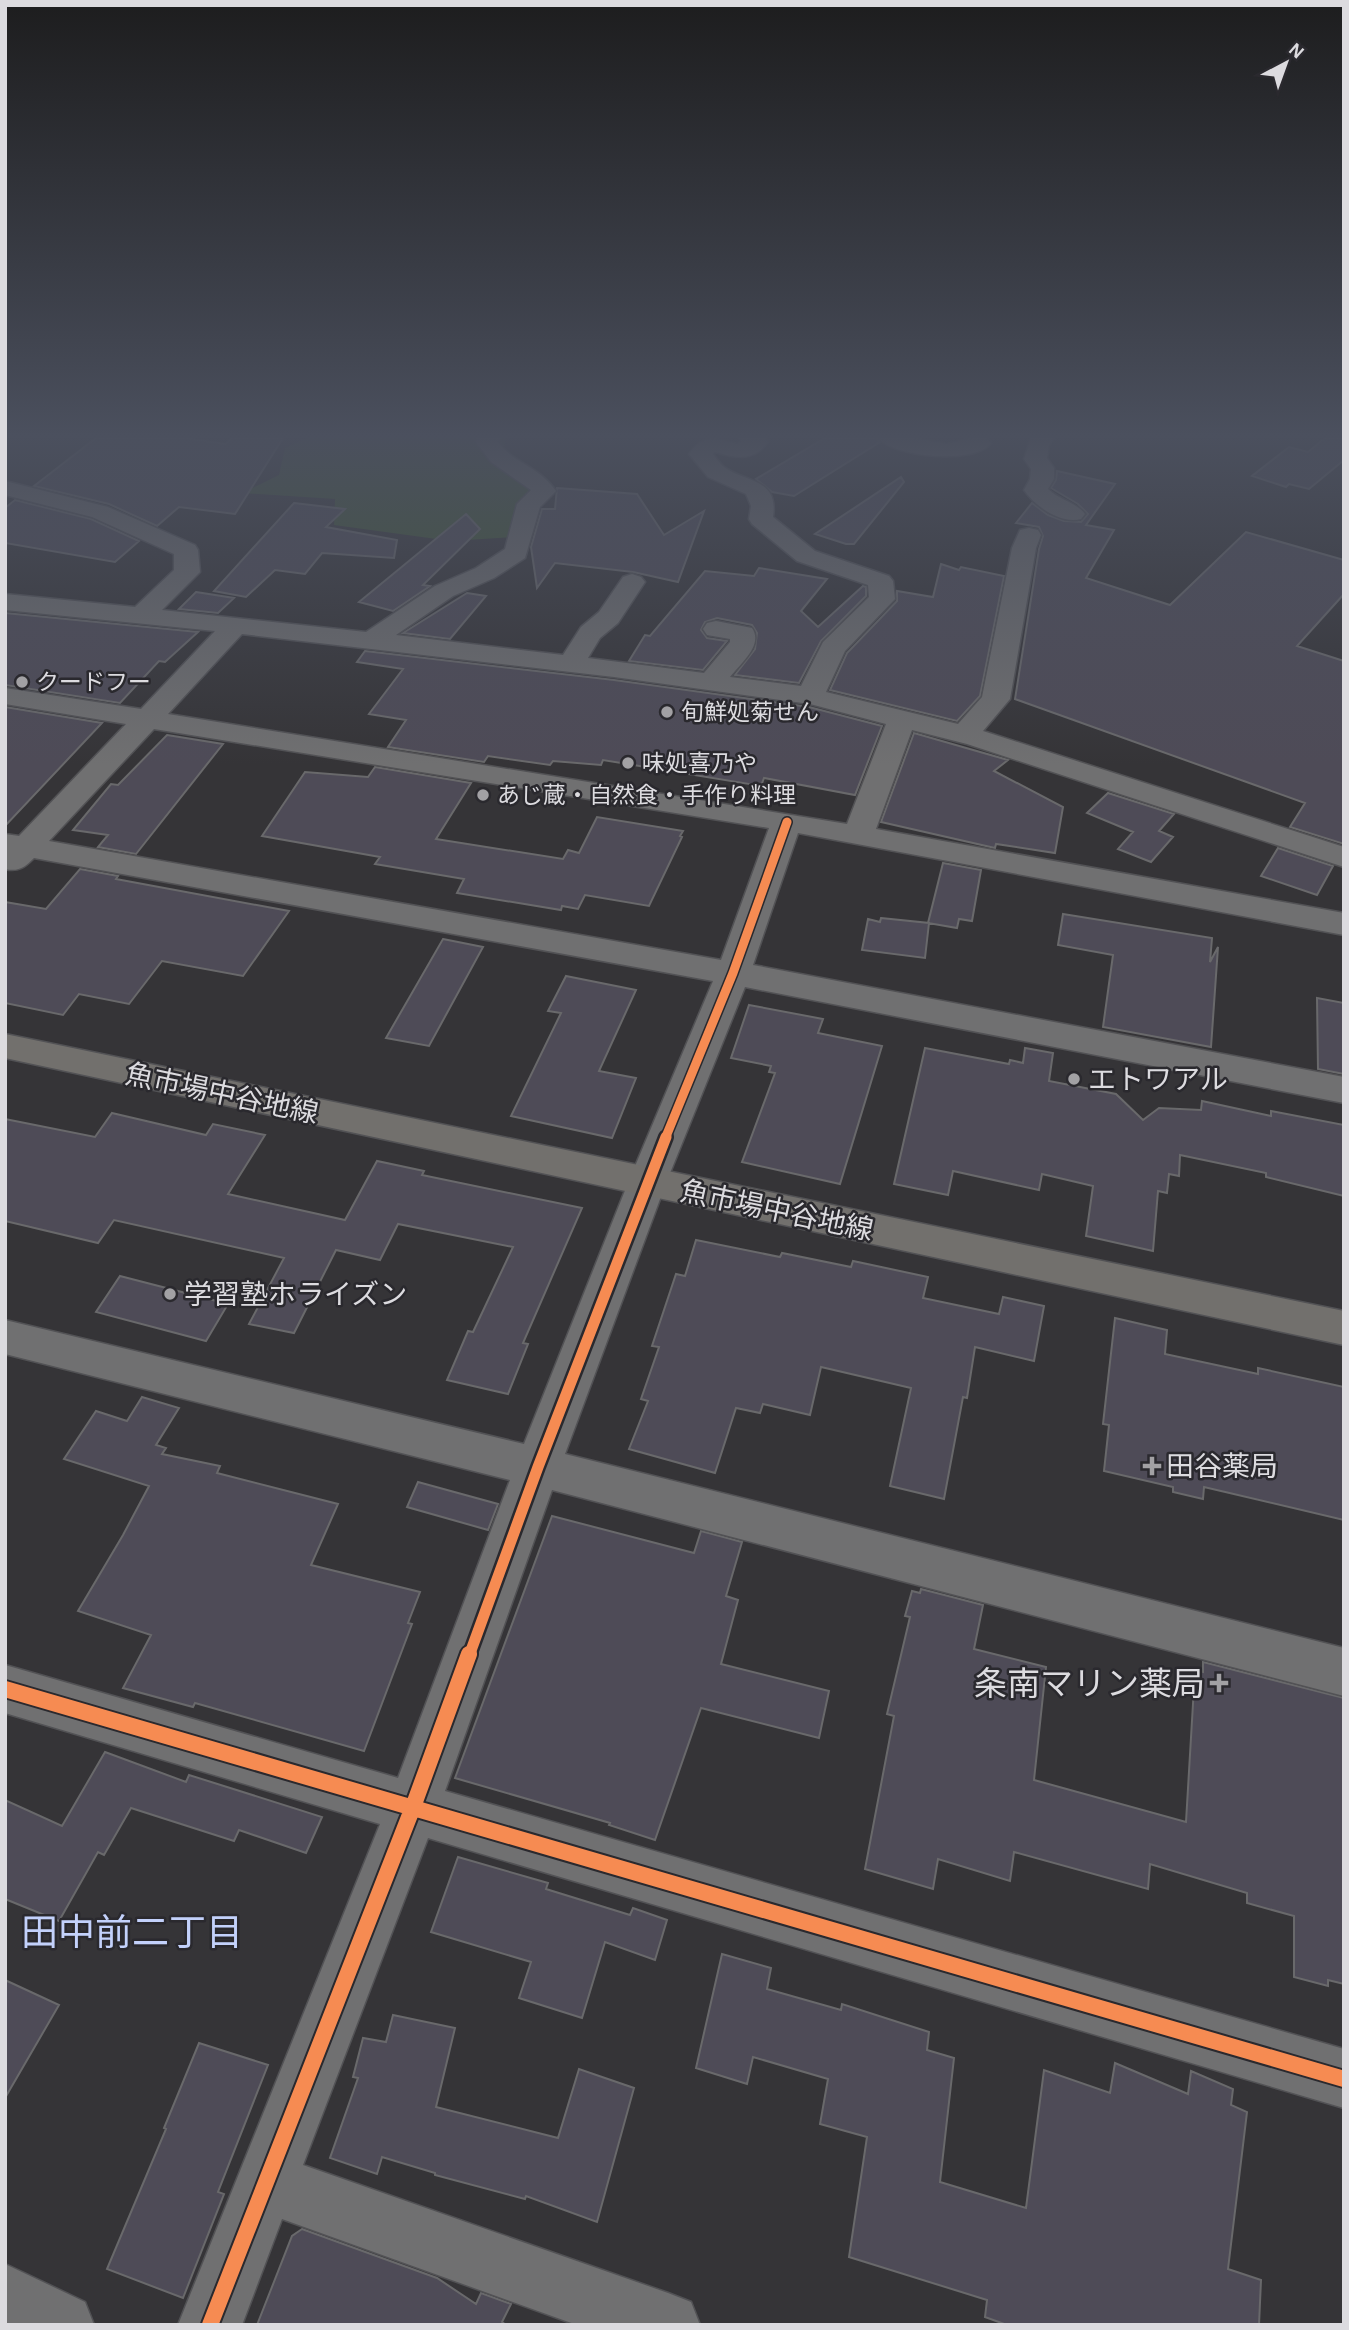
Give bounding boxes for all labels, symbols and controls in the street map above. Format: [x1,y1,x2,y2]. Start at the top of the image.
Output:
north arrow [1251,28,1321,98]
text: N [1285,40,1307,63]
place label: クードフー [36,671,151,695]
marker: クードフー [14,674,30,690]
place label: 旬鮮処菊せん [681,700,819,725]
marker: 旬鮮処菊せん [659,704,675,720]
place label: 味処喜乃や [642,751,757,776]
marker: 味処喜乃や [620,755,636,771]
place label: あじ蔵・自然食・手作り料理 [497,783,796,808]
marker: あじ蔵・自然食・手作り料理 [475,787,491,803]
street label: 魚市場中谷地線 [123,1059,321,1129]
place label: エトワアル [1088,1067,1228,1095]
marker: エトワアル [1066,1071,1082,1087]
street label: 魚市場中谷地線 [678,1176,876,1246]
place label: 学習塾ホライズン [184,1280,407,1310]
marker: 学習塾ホライズン [162,1286,178,1302]
place label: 田谷薬局 [1166,1452,1278,1482]
marker: 田谷薬局 [1144,1458,1160,1474]
place label: 条南マリン薬局 [974,1667,1205,1702]
marker: 条南マリン薬局 [1211,1675,1227,1691]
district label: 田中前二丁目 [21,1913,243,1952]

